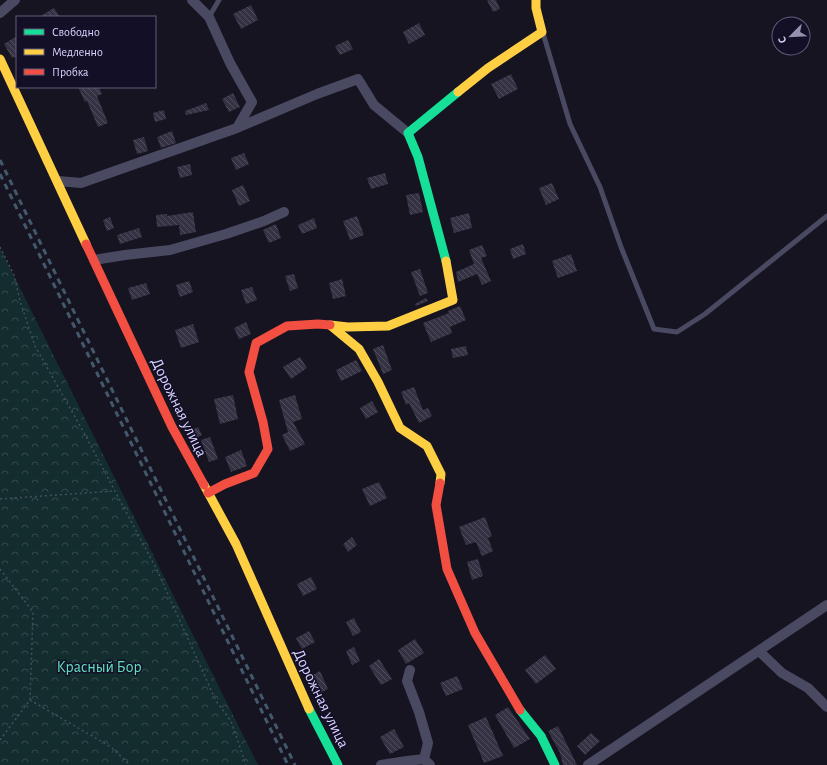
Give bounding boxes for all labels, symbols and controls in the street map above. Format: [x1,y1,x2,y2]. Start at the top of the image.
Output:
legend [16,16,156,88]
north arrow [771,16,811,56]
text: Свободно [52,26,100,38]
text: С [776,35,789,45]
text: Медленно [52,46,103,58]
text: Пробка [52,66,89,78]
street label: Дорожная улица [147,355,210,460]
street label: Дорожная улица [289,646,352,751]
park label: Красный Бор [56,659,142,675]

